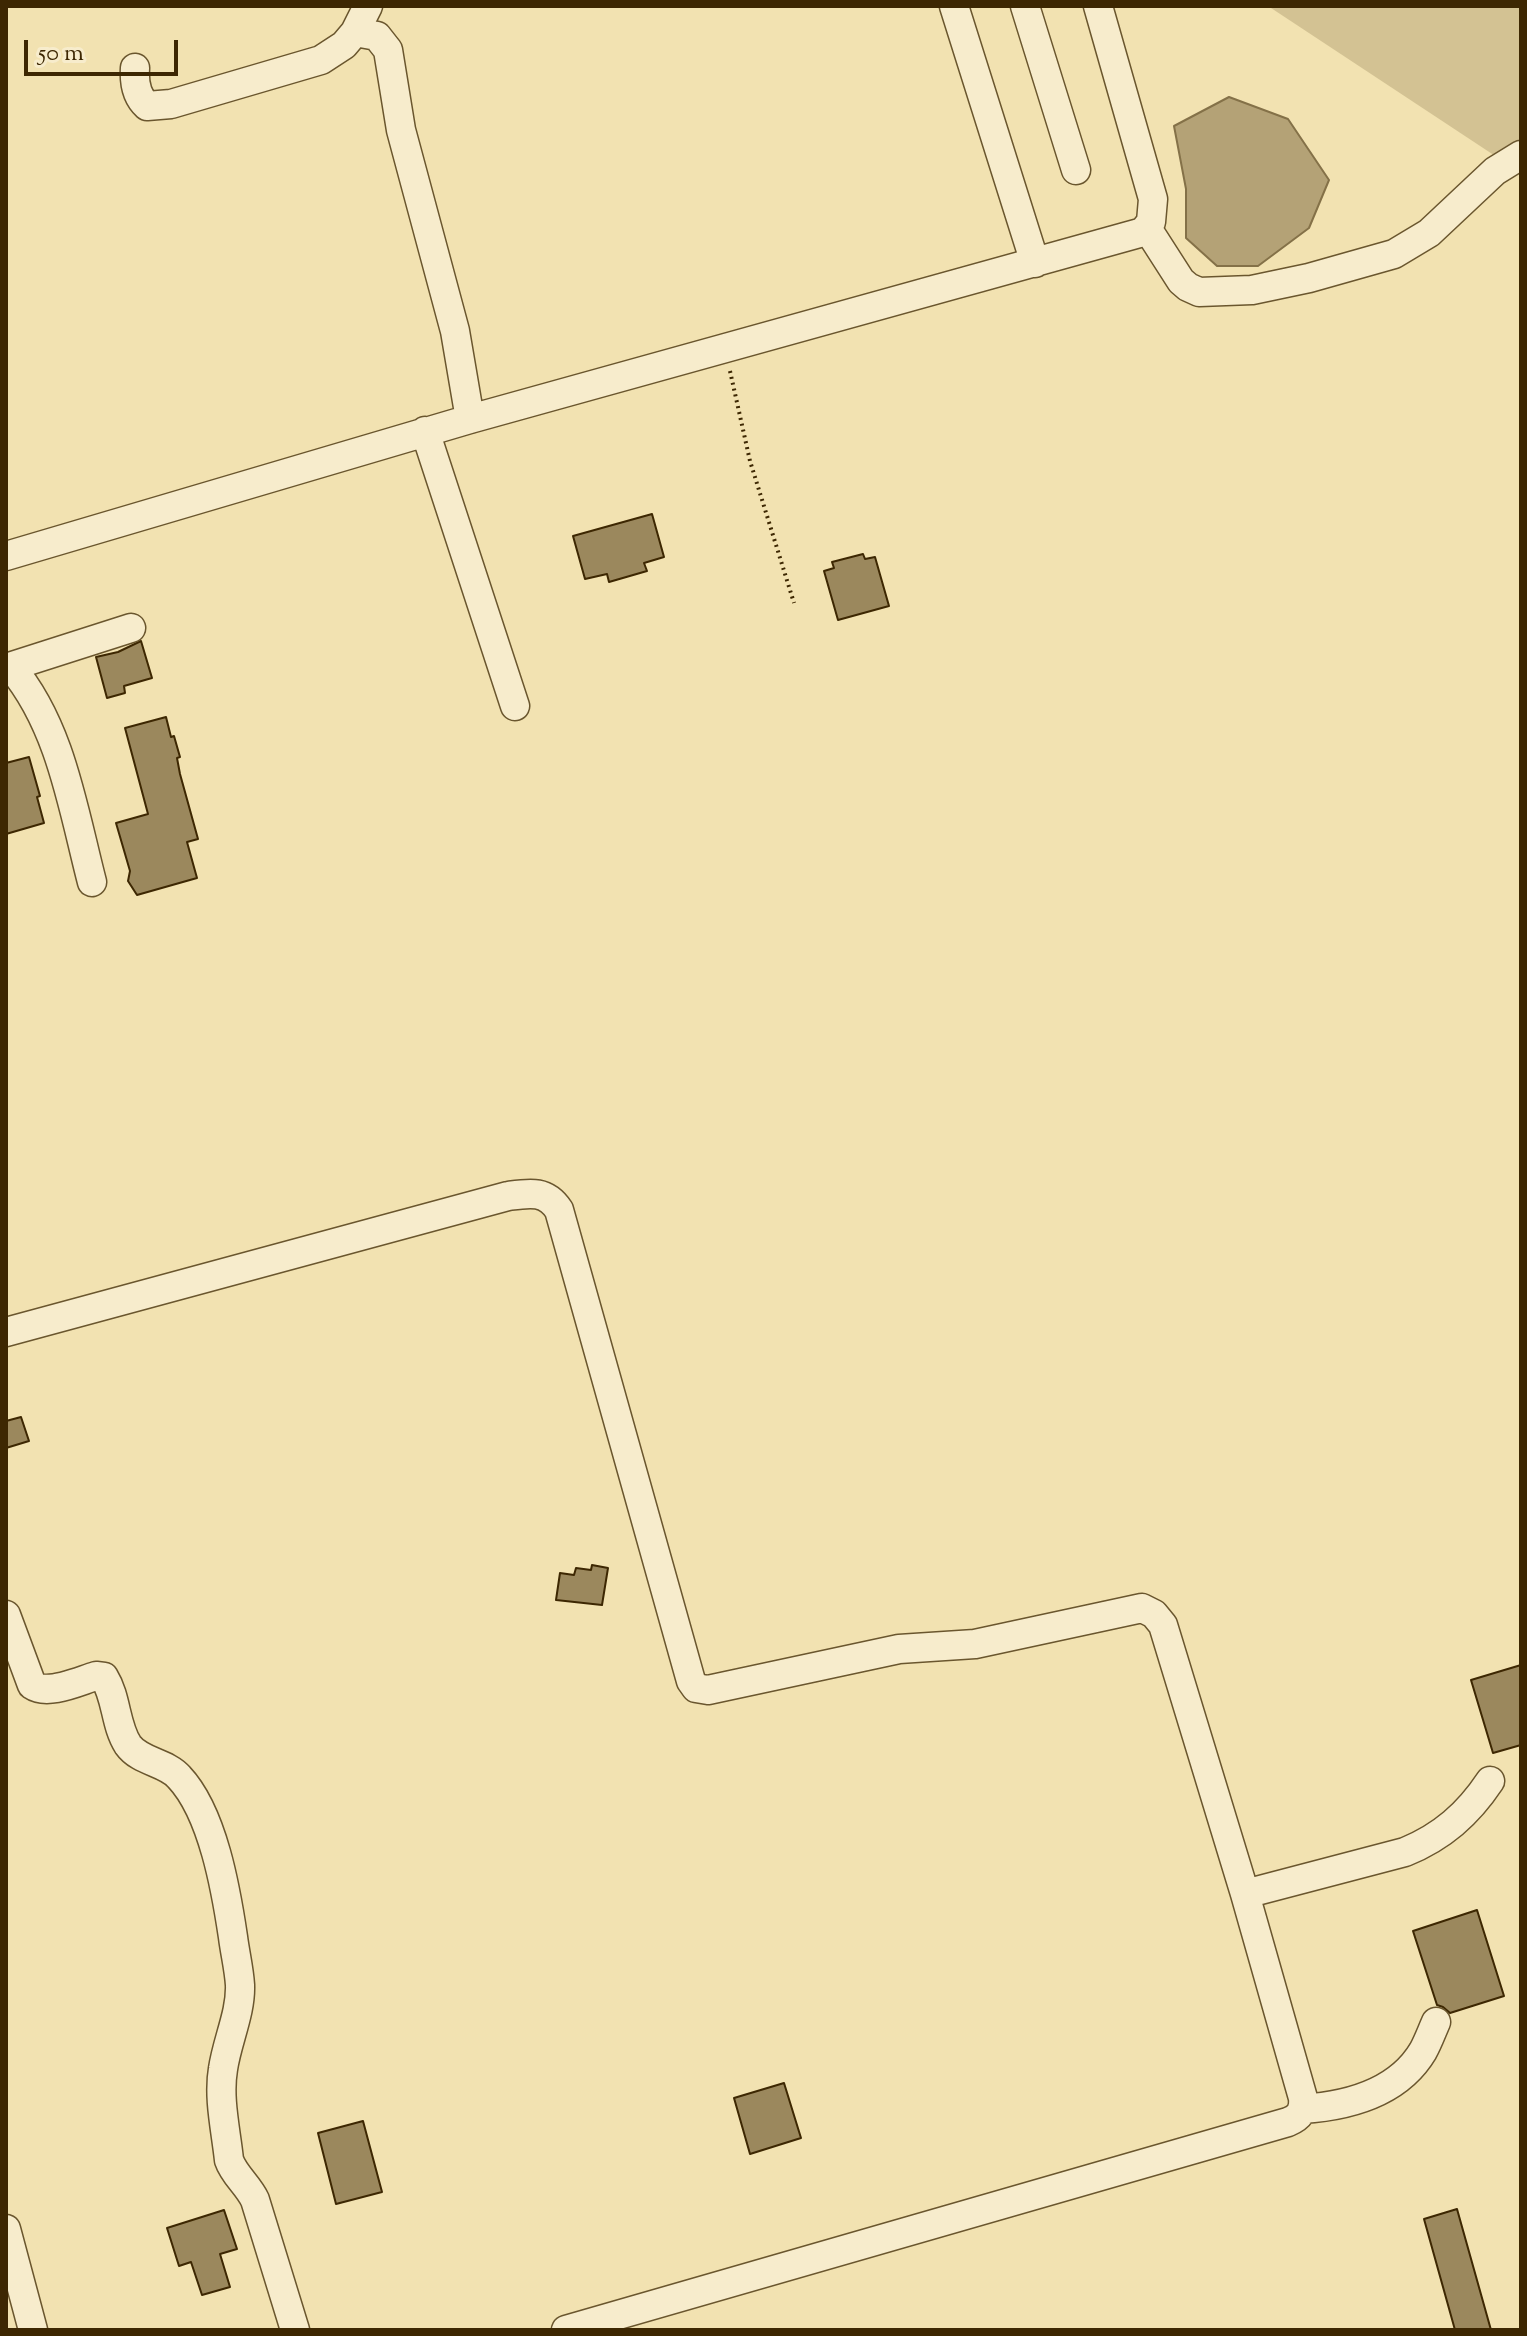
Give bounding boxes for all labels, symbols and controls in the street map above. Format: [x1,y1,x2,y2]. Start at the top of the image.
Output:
scale bar [28,24,182,74]
text: 50 m [38,37,84,71]

